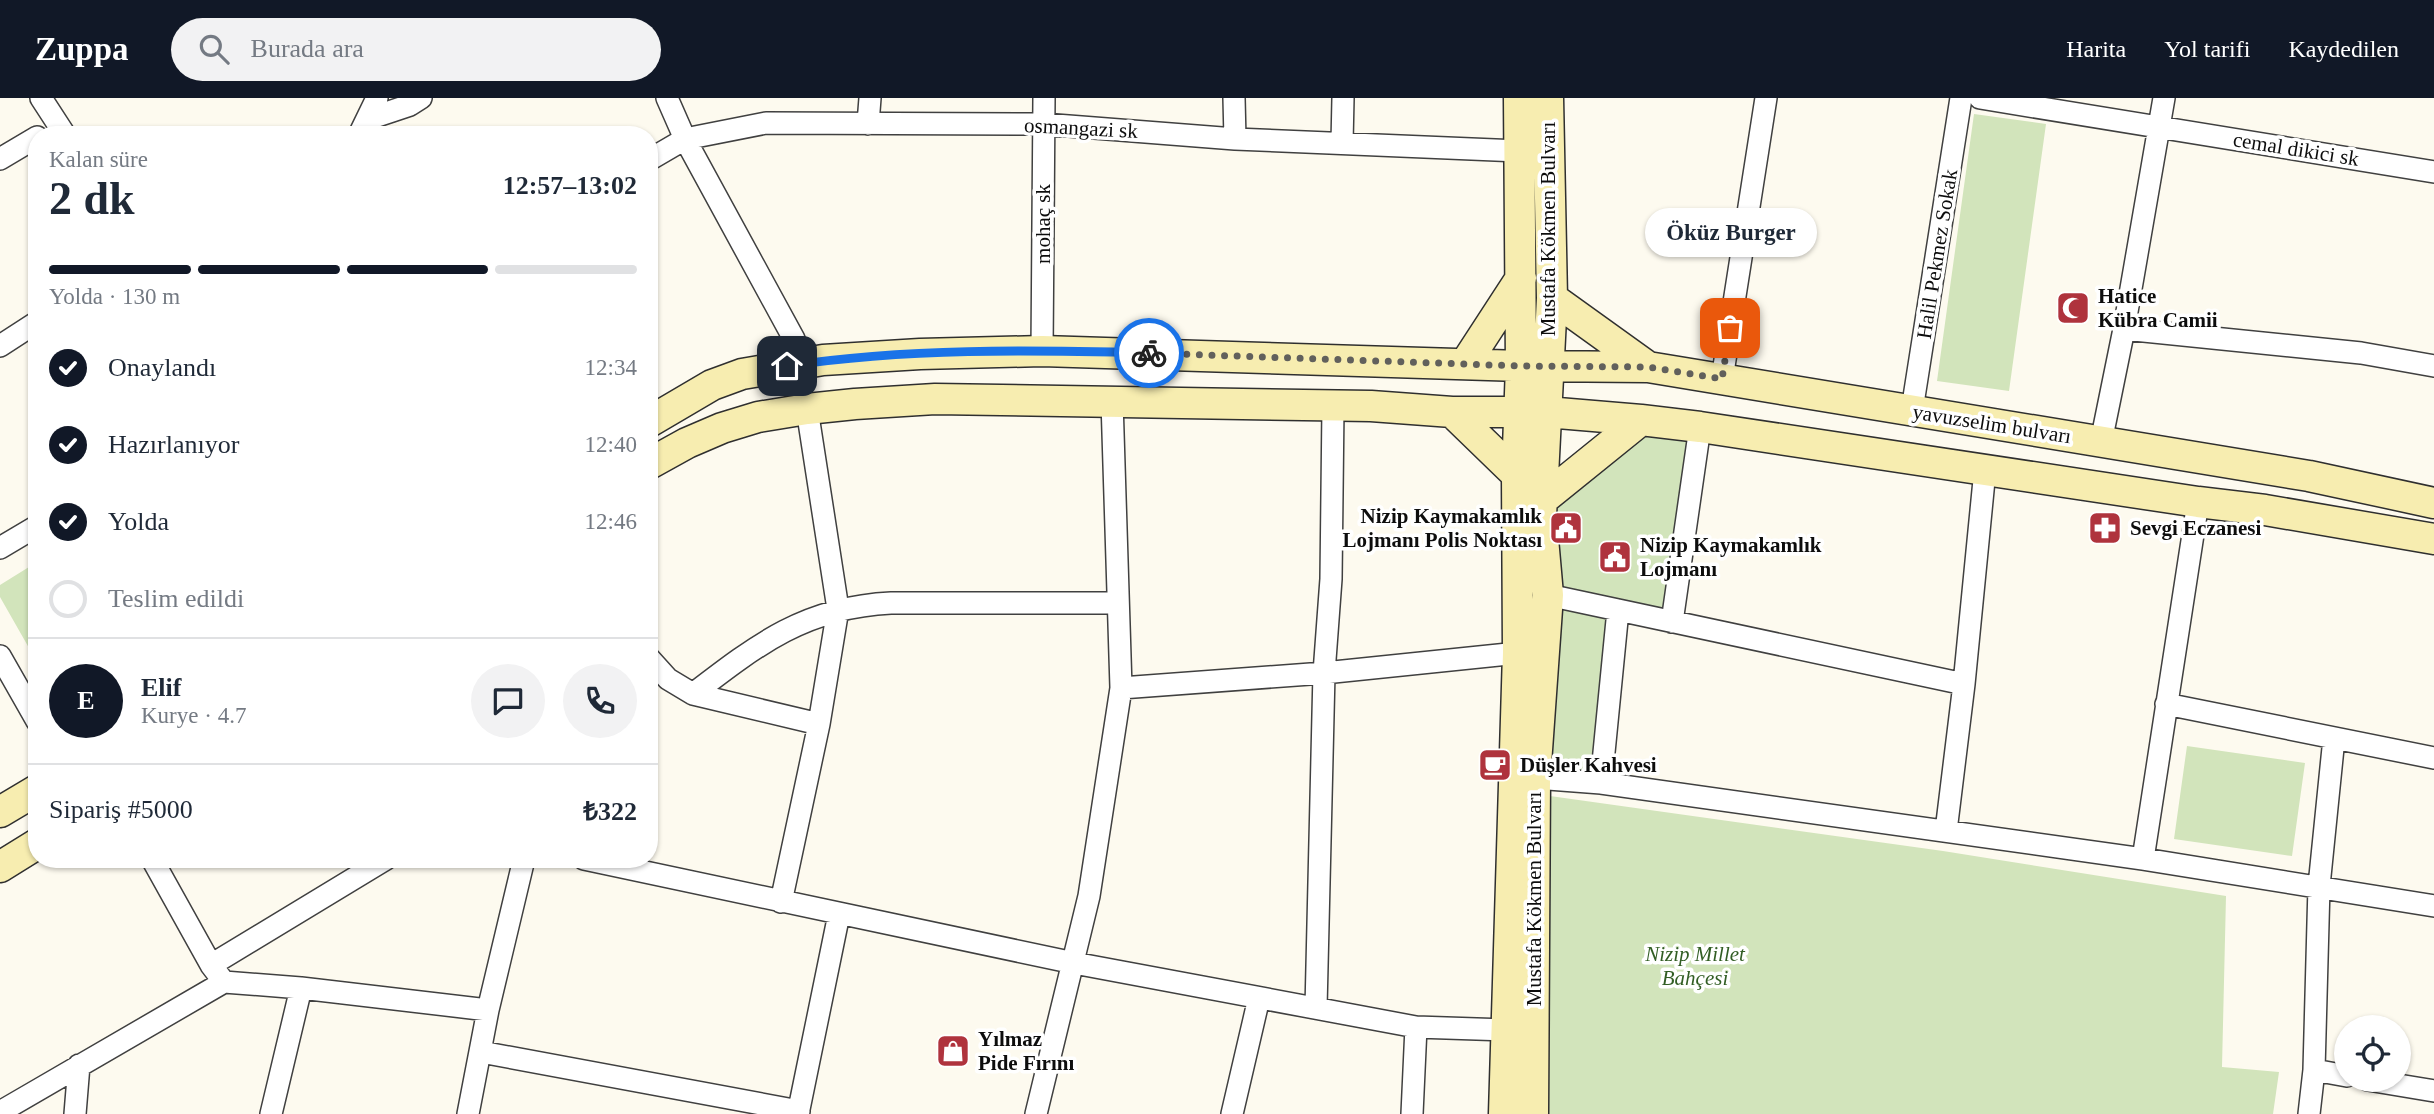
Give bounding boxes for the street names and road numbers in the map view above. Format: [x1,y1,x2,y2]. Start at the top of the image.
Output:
street label: osmangazi sk [1024,113,1139,143]
street label: Mustafa Kökmen Bulvarı [1536,122,1560,336]
street label: cemal dikici sk [2231,127,2361,171]
street label: Halil Pekmez Sokak [1912,167,1962,341]
street label: mohaç sk [1031,184,1055,264]
street label: yavuzselim bulvarı [1911,400,2073,448]
street label: Mustafa Kökmen Bulvarı [1522,792,1546,1006]

